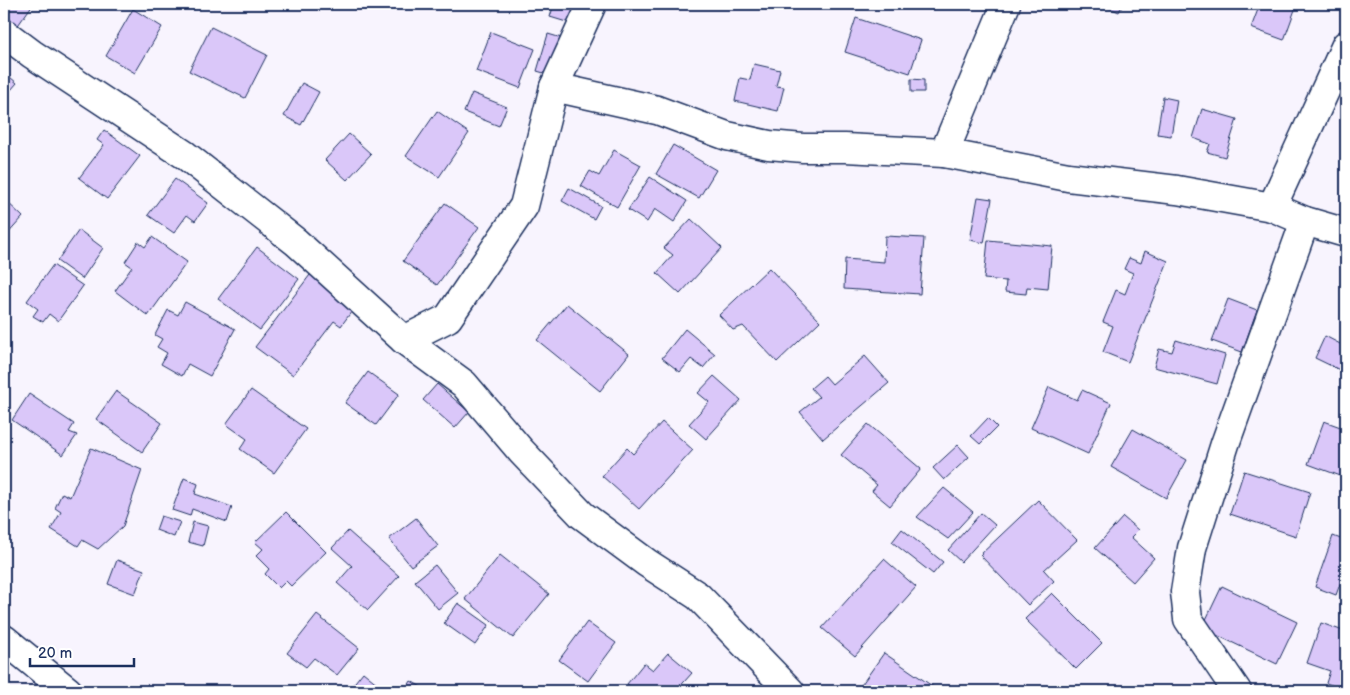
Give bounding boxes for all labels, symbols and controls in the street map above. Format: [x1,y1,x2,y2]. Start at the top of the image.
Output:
scale bar [30,635,134,667]
text: 20 m [38,644,72,663]

